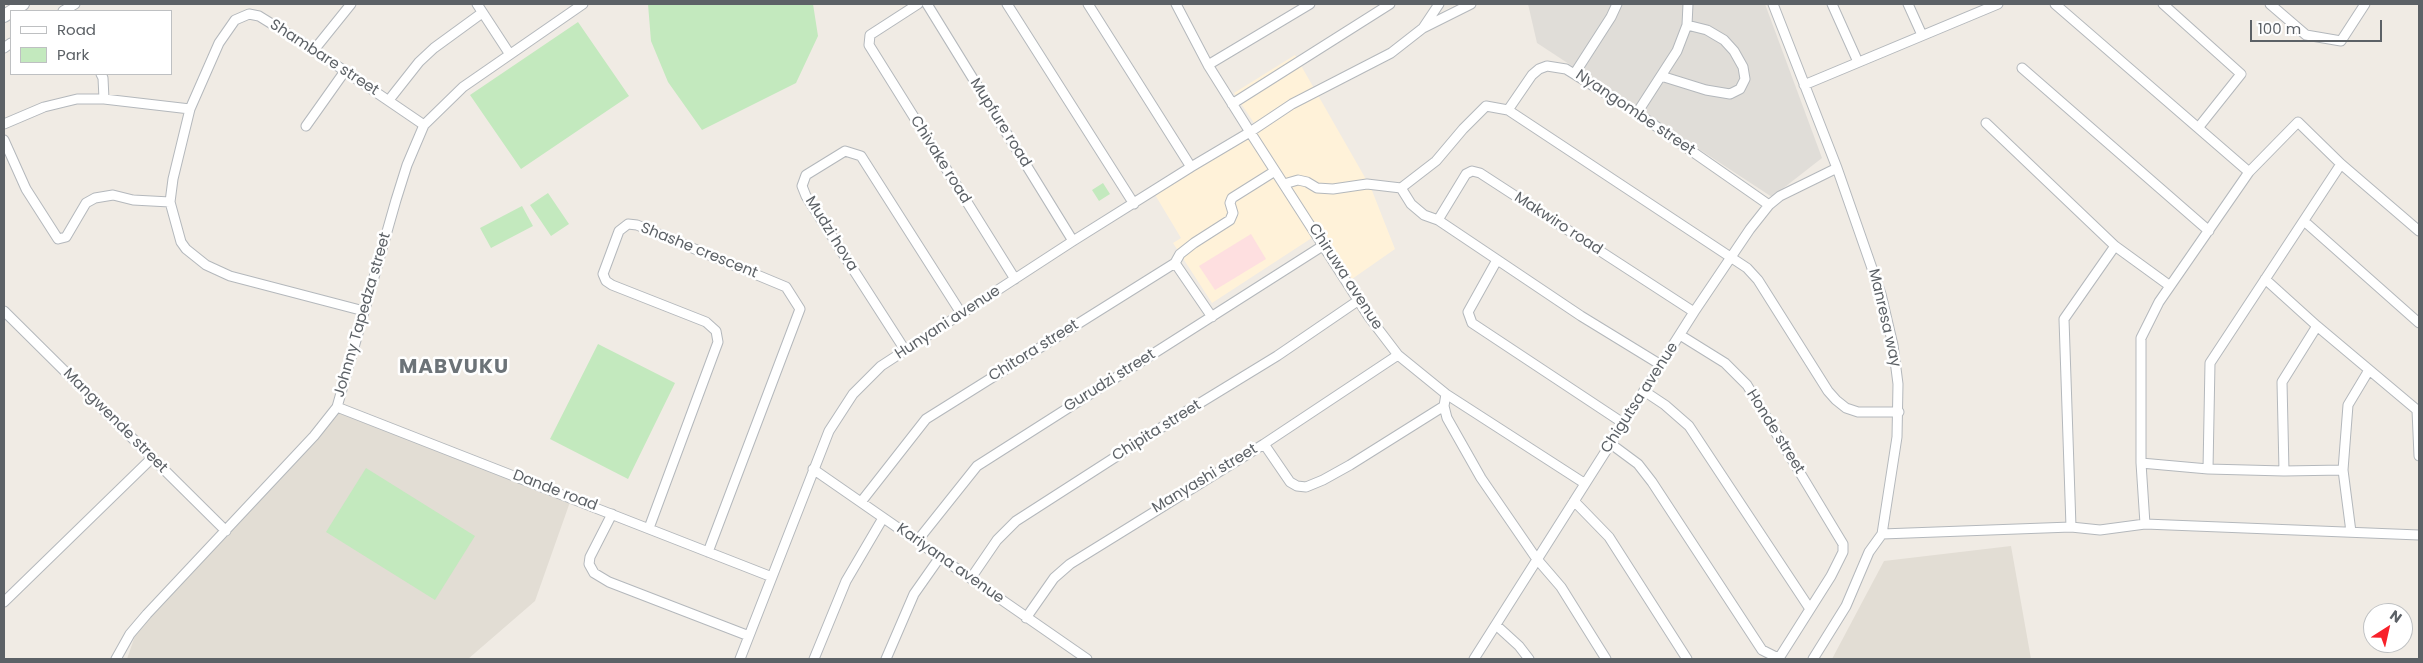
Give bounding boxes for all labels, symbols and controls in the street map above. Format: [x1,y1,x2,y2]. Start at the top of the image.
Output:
legend [10,10,172,75]
scale bar [2253,10,2386,42]
street label: Shambare street [266,16,382,100]
text: 100 m [2258,18,2301,39]
text: Road [57,19,96,40]
text: Park [57,44,89,65]
street label: Nyangombe street [1572,66,1698,160]
street label: Mupfure road [965,75,1035,171]
street label: Chivake road [906,113,974,207]
street label: Makwiro road [1511,189,1605,259]
street label: Mudzi hova [801,193,861,275]
street label: Shashe crescent [638,219,760,283]
street label: Chiruwa avenue [1304,221,1386,333]
street label: Johnny Tapedza street [331,231,395,399]
street label: Manresa way [1864,267,1904,369]
street label: Hunyani avenue [892,282,1004,364]
street label: Chitora street [986,316,1082,386]
street label: Chigutsa avenue [1597,339,1683,457]
street label: Gurudzi street [1061,346,1159,416]
district label: MABVUKU [398,356,510,380]
street label: Mangwende street [59,365,171,477]
street label: Honde street [1742,387,1808,477]
street label: Chipita street [1109,397,1205,465]
street label: Manyashi street [1149,441,1261,517]
street label: Dande road [510,467,600,515]
street label: Kariyana avenue [893,520,1007,608]
north arrow [2363,603,2413,653]
text: N [2386,605,2406,628]

